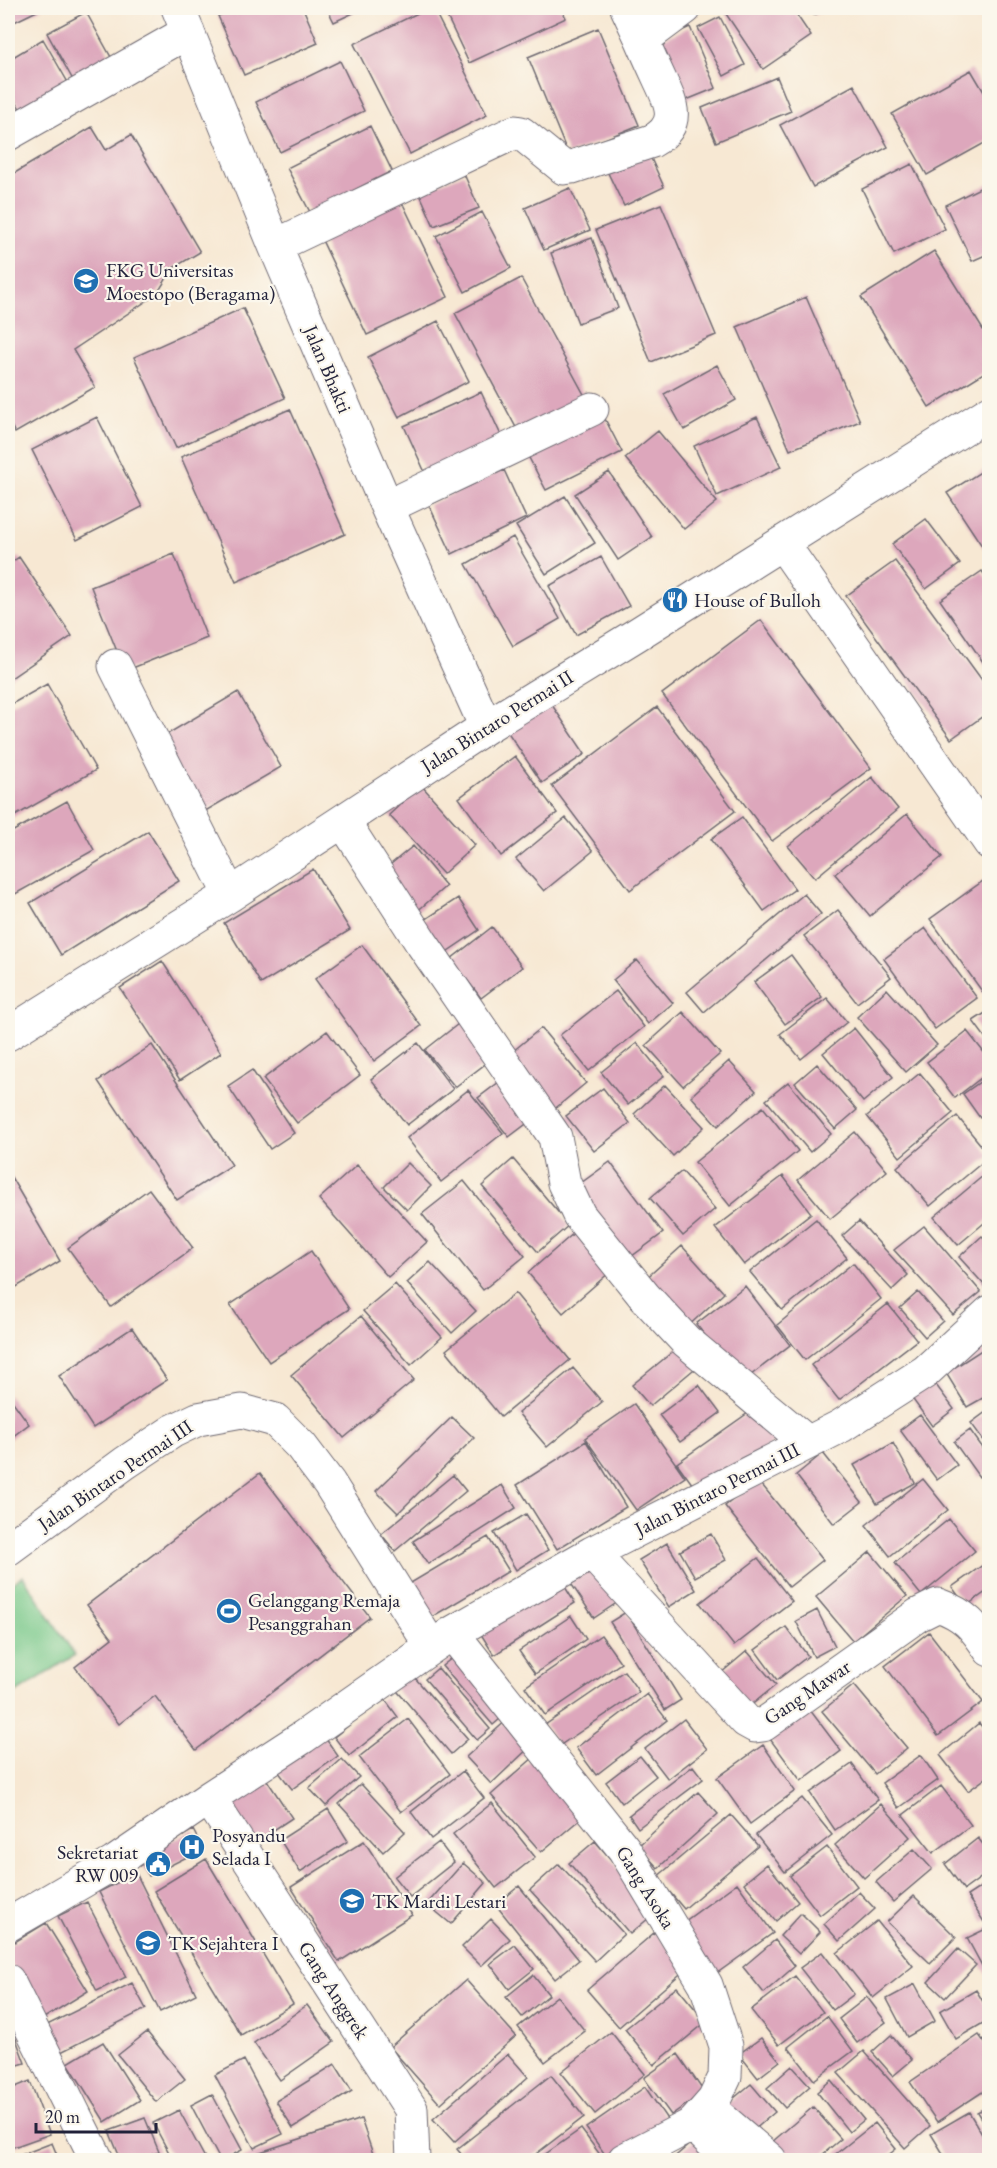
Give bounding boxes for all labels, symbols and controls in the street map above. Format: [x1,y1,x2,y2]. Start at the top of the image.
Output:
place label: FKG Universitas Moestopo (Beragama) [106,257,275,306]
school or university icon: FKG Universitas Moestopo (Beragama) [71,266,101,296]
street label: Jalan Bhakti [297,319,358,417]
restaurant icon: House of Bulloh [660,585,690,615]
place label: House of Bulloh [694,587,821,613]
street label: Jalan Bintaro Permai II [414,664,578,779]
street label: Jalan Bintaro Permai III [31,1413,198,1538]
street label: Jalan Bintaro Permai III [628,1436,804,1543]
place label: Gelanggang Remaja Pesanggrahan [248,1587,400,1636]
sports icon: Gelanggang Remaja Pesanggrahan [214,1596,244,1626]
street label: Gang Mawar [759,1653,856,1730]
place label: Posyandu Selada I [212,1822,286,1871]
hospital icon: Posyandu Selada I [177,1832,207,1862]
place label: Sekretariat RW 009 [57,1839,139,1888]
street label: Gang Asoka [610,1841,682,1933]
public building icon: Sekretariat RW 009 [143,1849,173,1879]
school or university icon: TK Mardi Lestari [337,1886,367,1916]
place label: TK Mardi Lestari [372,1888,506,1914]
school or university icon: TK Sejahtera I [133,1928,163,1958]
place label: TK Sejahtera I [168,1930,279,1956]
street label: Gang Anggrek [293,1936,376,2044]
scale bar [36,2096,156,2134]
text: 20 m [45,2105,80,2128]

